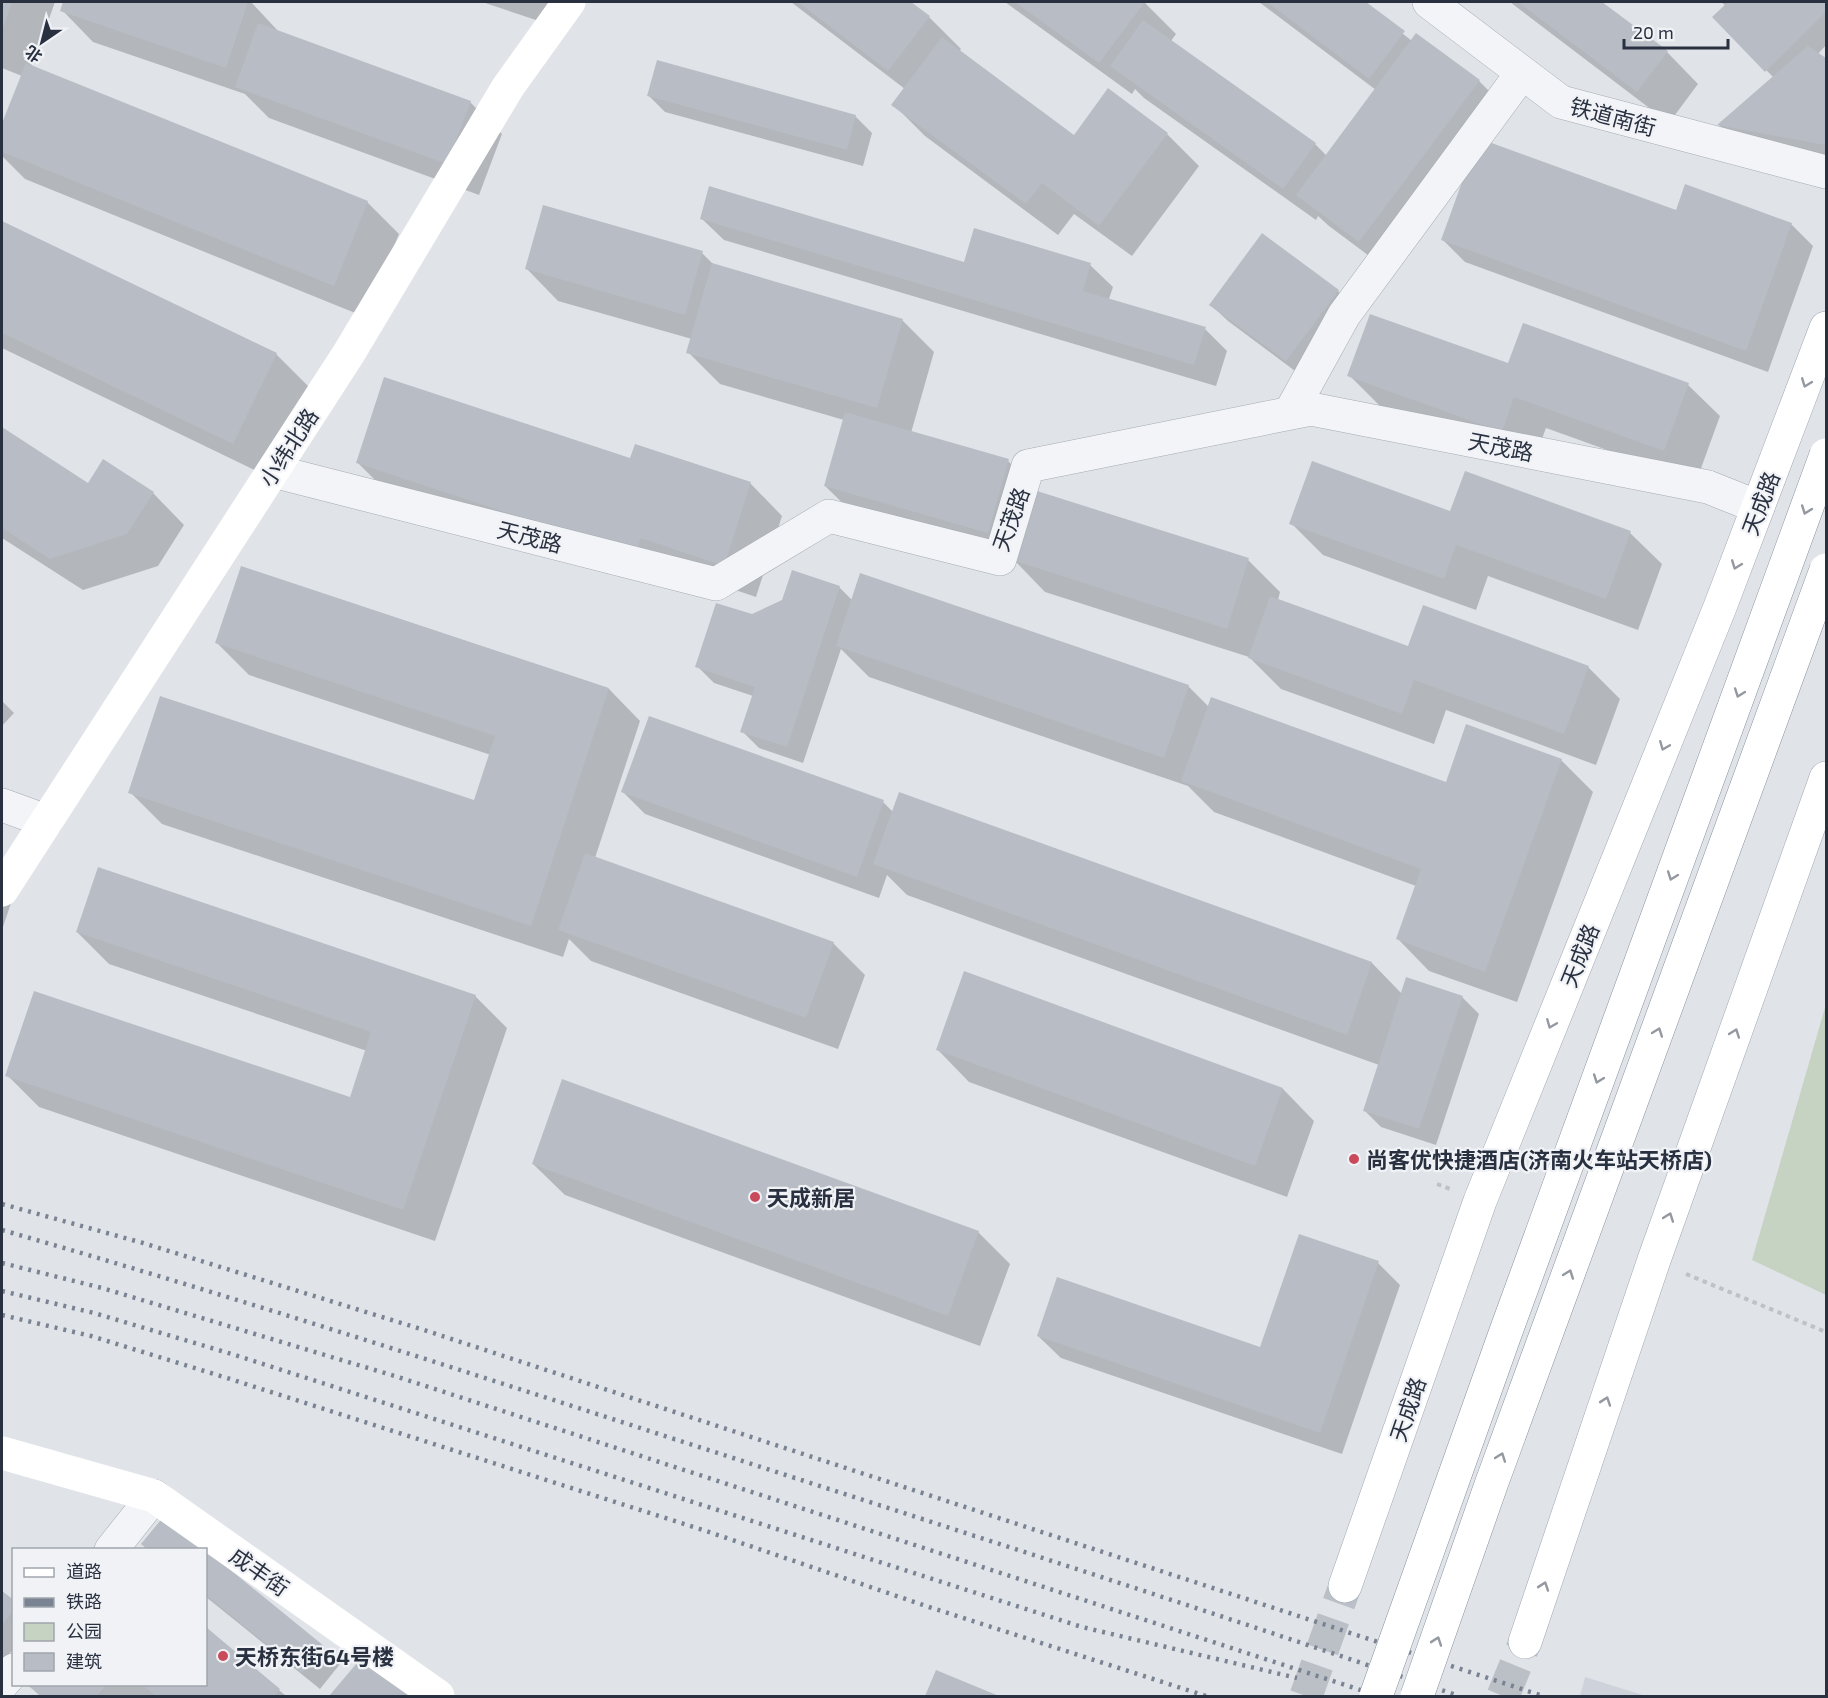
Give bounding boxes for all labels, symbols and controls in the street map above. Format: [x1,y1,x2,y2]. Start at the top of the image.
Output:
north arrow [12,12,72,72]
scale bar [1624,12,1728,50]
text: 20 m [1633,21,1674,43]
text: 北 [21,42,45,67]
street label: 铁道南街 [1567,92,1659,140]
one-way arrow [1800,377,1813,388]
street label: 小纬北路 [253,403,323,491]
street label: 天茂路 [1466,427,1536,465]
street label: 天成路 [1736,468,1784,538]
street label: 天茂路 [986,484,1034,554]
one-way arrow [1801,504,1814,515]
street label: 天茂路 [495,515,565,557]
one-way arrow [1731,559,1743,570]
one-way arrow [1734,687,1747,698]
one-way arrow [1659,740,1671,751]
one-way arrow [1667,870,1680,881]
street label: 天成路 [1555,920,1603,990]
one-way arrow [1546,1018,1558,1029]
one-way arrow [1650,1027,1663,1038]
one-way arrow [1728,1028,1741,1039]
one-way arrow [1593,1073,1605,1084]
place label: 尚客优快捷酒店(济南火车站天桥店) [1366,1146,1712,1172]
marker: 尚客优快捷酒店(济南火车站天桥店) [1347,1152,1361,1166]
place label: 天成新居 [767,1184,855,1210]
marker: 天成新居 [748,1190,762,1204]
one-way arrow [1662,1212,1675,1223]
one-way arrow [1561,1269,1574,1280]
street label: 天成路 [1384,1374,1430,1444]
one-way arrow [1599,1396,1612,1407]
one-way arrow [1494,1452,1507,1463]
street label: 成丰街 [226,1541,294,1601]
legend [12,1548,207,1686]
text: 道路 [66,1560,102,1582]
one-way arrow [1536,1581,1549,1592]
text: 铁路 [66,1590,102,1612]
text: 公园 [66,1620,102,1642]
one-way arrow [1429,1636,1442,1647]
place label: 天桥东街64号楼 [235,1643,394,1669]
marker: 天桥东街64号楼 [216,1649,230,1663]
text: 建筑 [66,1650,102,1672]

